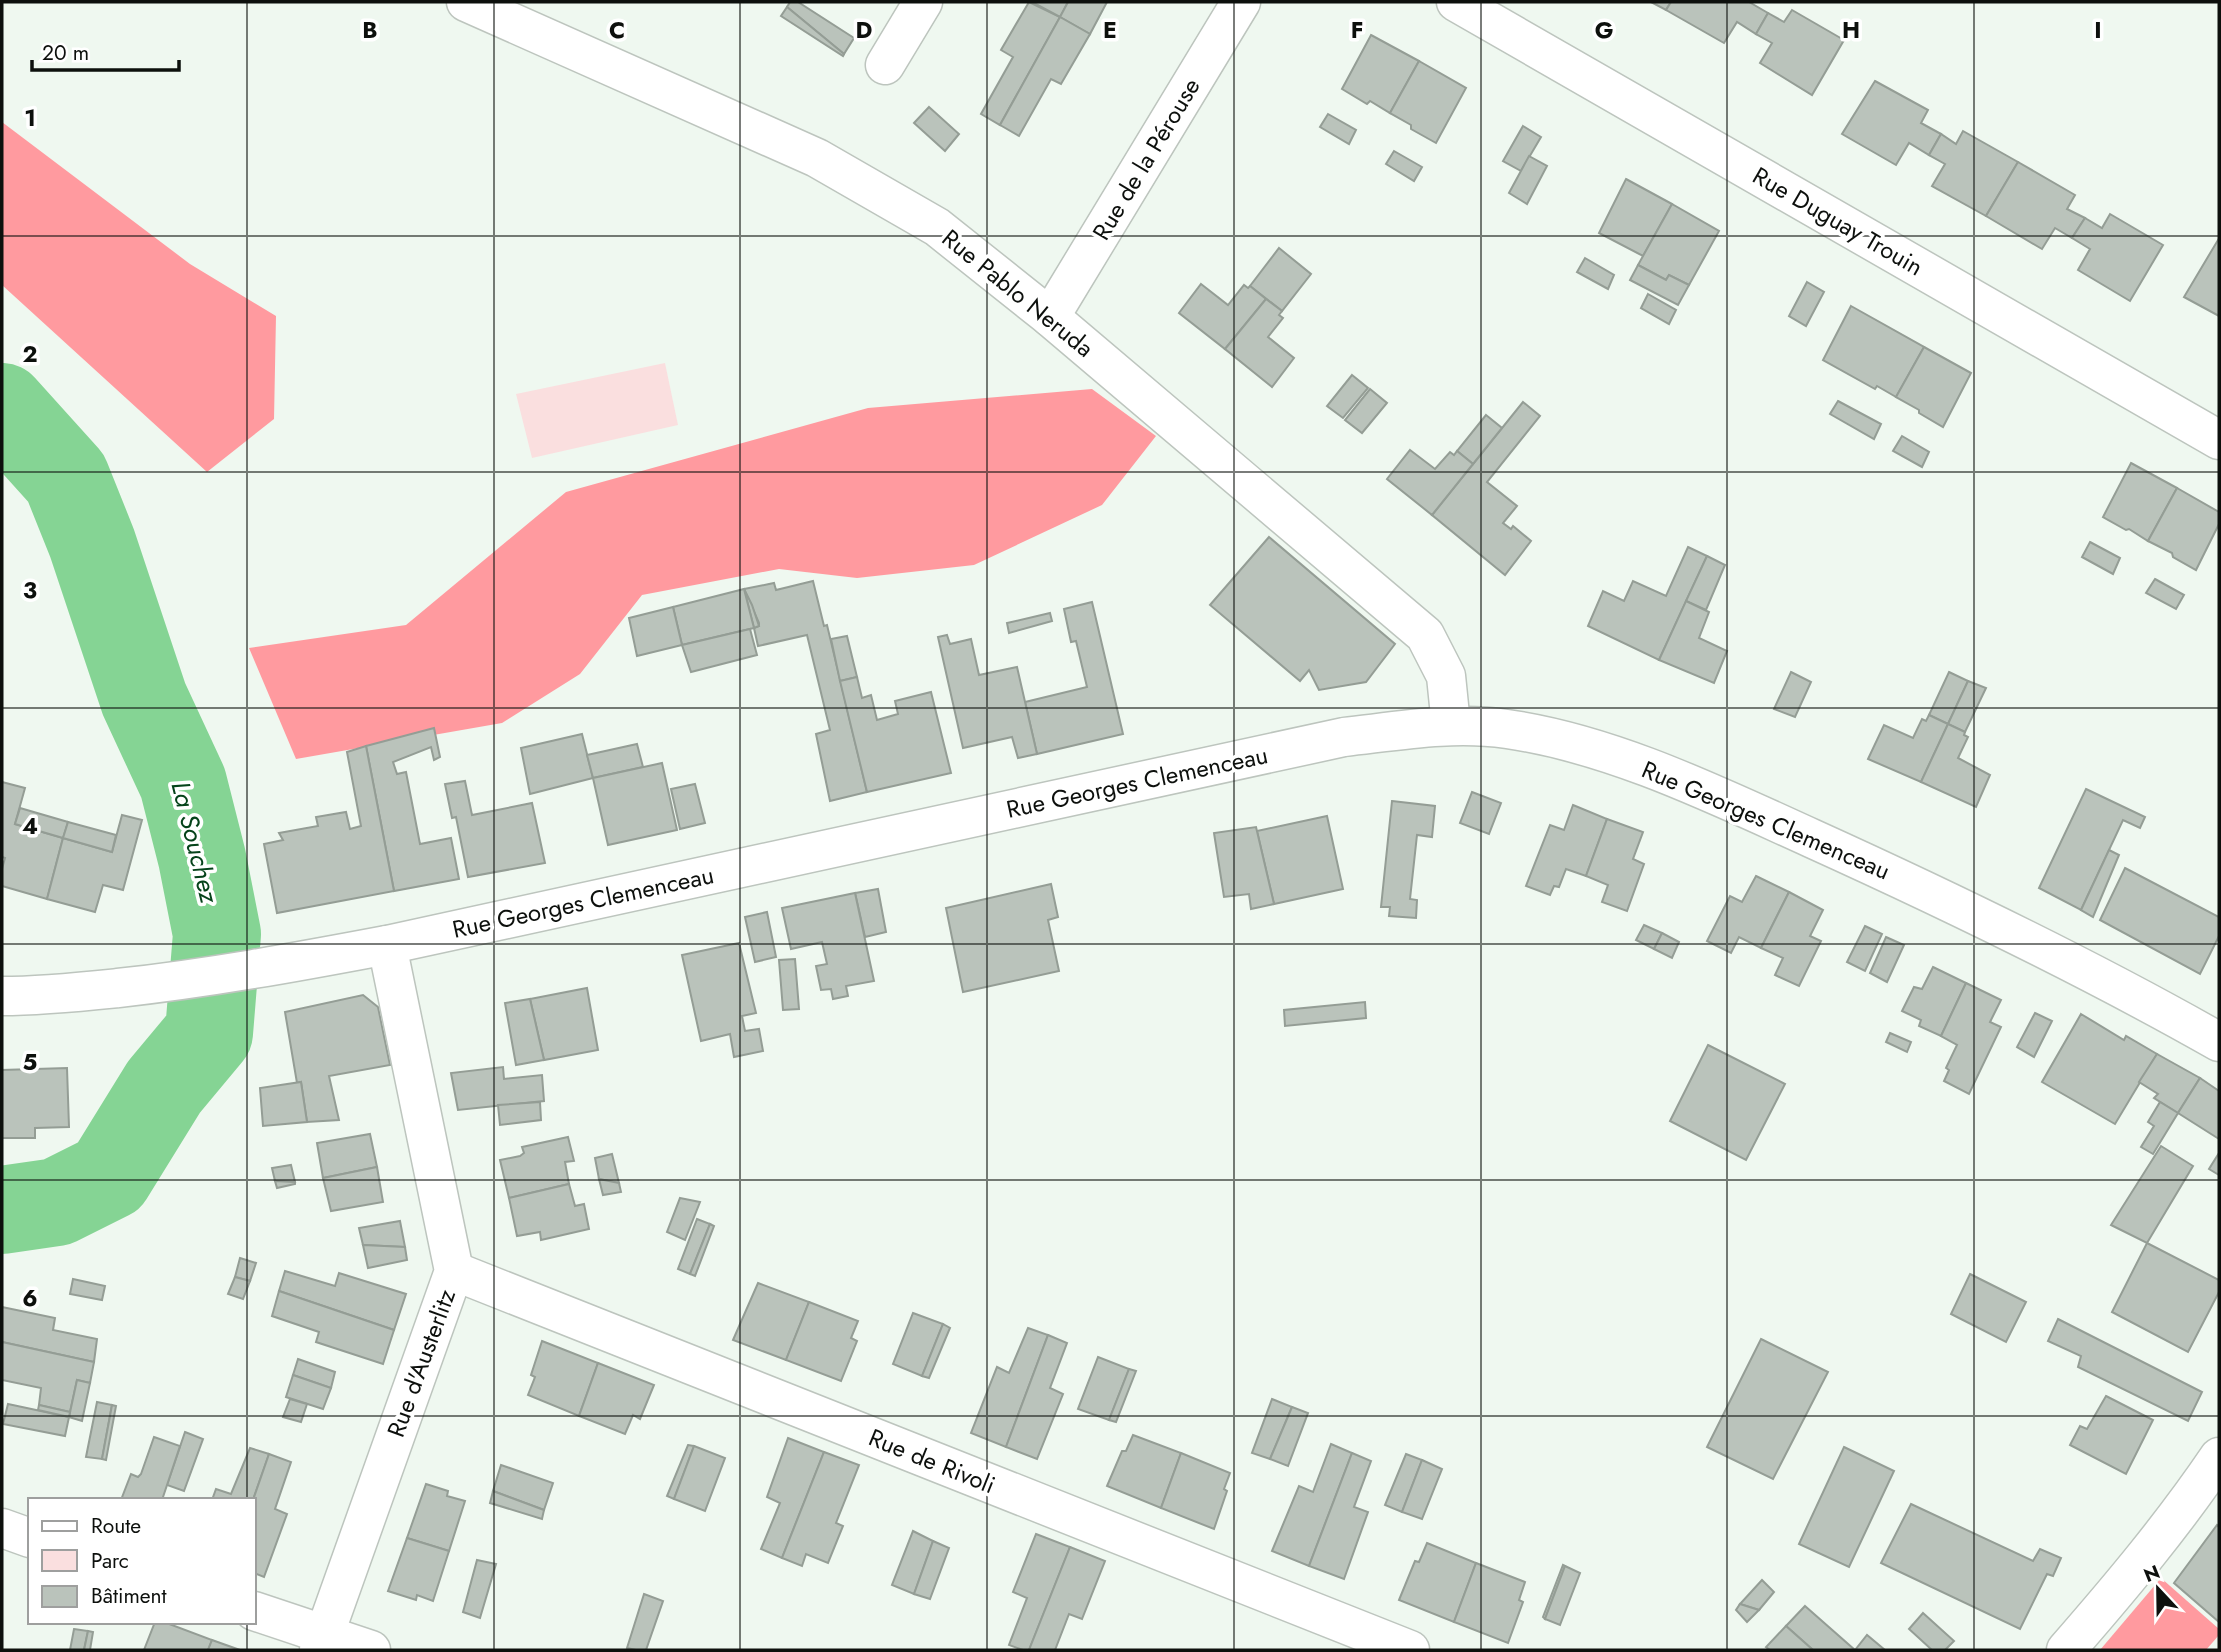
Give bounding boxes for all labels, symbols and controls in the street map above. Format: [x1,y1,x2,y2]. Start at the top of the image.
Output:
text: B [362,13,378,47]
text: C [609,13,625,47]
text: D [856,13,873,47]
text: E [1103,13,1117,47]
text: F [1351,13,1363,47]
text: G [1595,13,1613,47]
text: H [1842,13,1860,47]
text: I [2094,13,2102,47]
scale bar [32,28,178,72]
text: 20 m [42,38,89,68]
street label: Rue de la Pérouse [1084,71,1208,247]
text: 1 [24,101,36,135]
street label: Rue Duguay Trouin [1746,158,1930,284]
street label: Rue Pablo Neruda [935,221,1101,365]
text: 2 [22,337,38,371]
text: 3 [23,573,37,607]
street label: Rue Georges Clemenceau [1003,737,1271,827]
street label: Rue Georges Clemenceau [1637,752,1895,888]
water label: La Souchez [162,777,229,908]
text: 4 [22,809,38,843]
street label: Rue Georges Clemenceau [449,857,717,947]
text: 5 [23,1045,37,1079]
text: 6 [22,1281,38,1315]
street label: Rue d'Austerlitz [378,1284,464,1442]
street label: Rue de Rivoli [864,1420,1000,1502]
legend [28,1498,256,1624]
text: Route [91,1511,141,1541]
text: Parc [91,1546,129,1576]
north arrow [2123,1554,2193,1624]
text: N [2140,1558,2164,1589]
text: Bâtiment [91,1581,167,1611]

